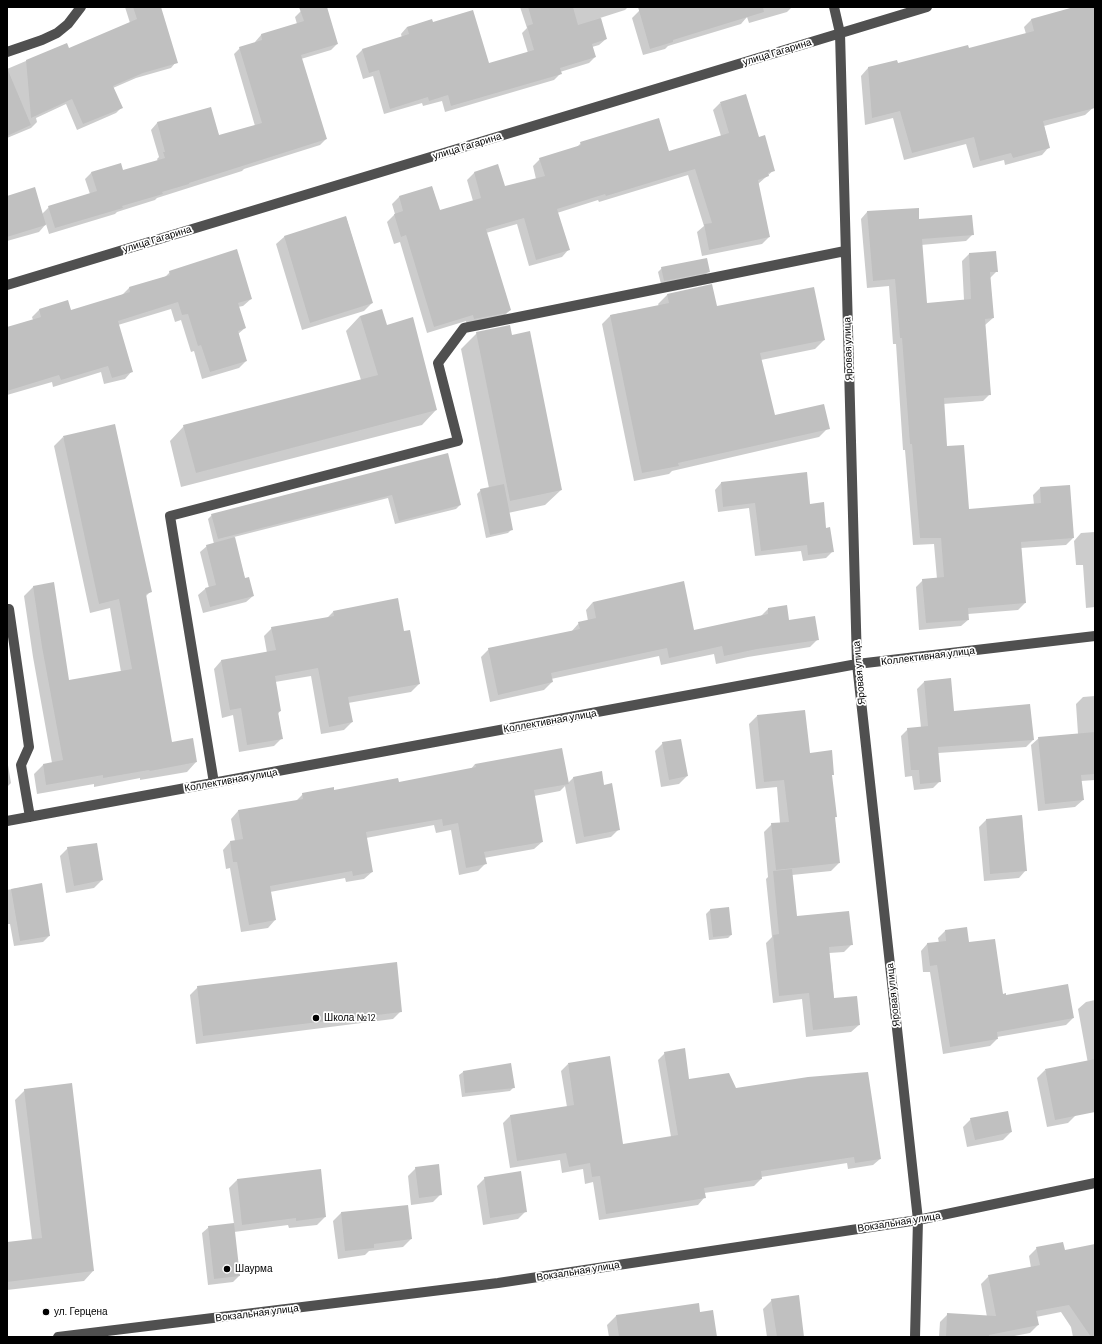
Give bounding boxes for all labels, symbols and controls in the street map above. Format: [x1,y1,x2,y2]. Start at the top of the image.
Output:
street label: улица Гагарина [741,36,813,68]
street label: улица Гагарина [431,130,503,162]
street label: улица Гагарина [121,223,193,255]
street label: Яровая улица [841,317,855,381]
street label: Яровая улица [850,641,868,705]
street label: Коллективная улица [880,644,976,668]
street label: Коллективная улица [502,707,598,735]
street label: Коллективная улица [183,766,279,794]
street label: Яровая улица [884,963,902,1027]
place label: Школа №12 [324,1012,376,1024]
marker: Школа №12 [311,1013,321,1023]
street label: Вокзальная улица [857,1210,941,1234]
street label: Вокзальная улица [536,1259,620,1283]
place label: Шаурма [235,1263,272,1275]
marker: Шаурма [222,1264,232,1274]
street label: Вокзальная улица [215,1302,299,1324]
place label: ул. Герцена [54,1306,108,1318]
marker: ул. Герцена [41,1307,51,1317]

